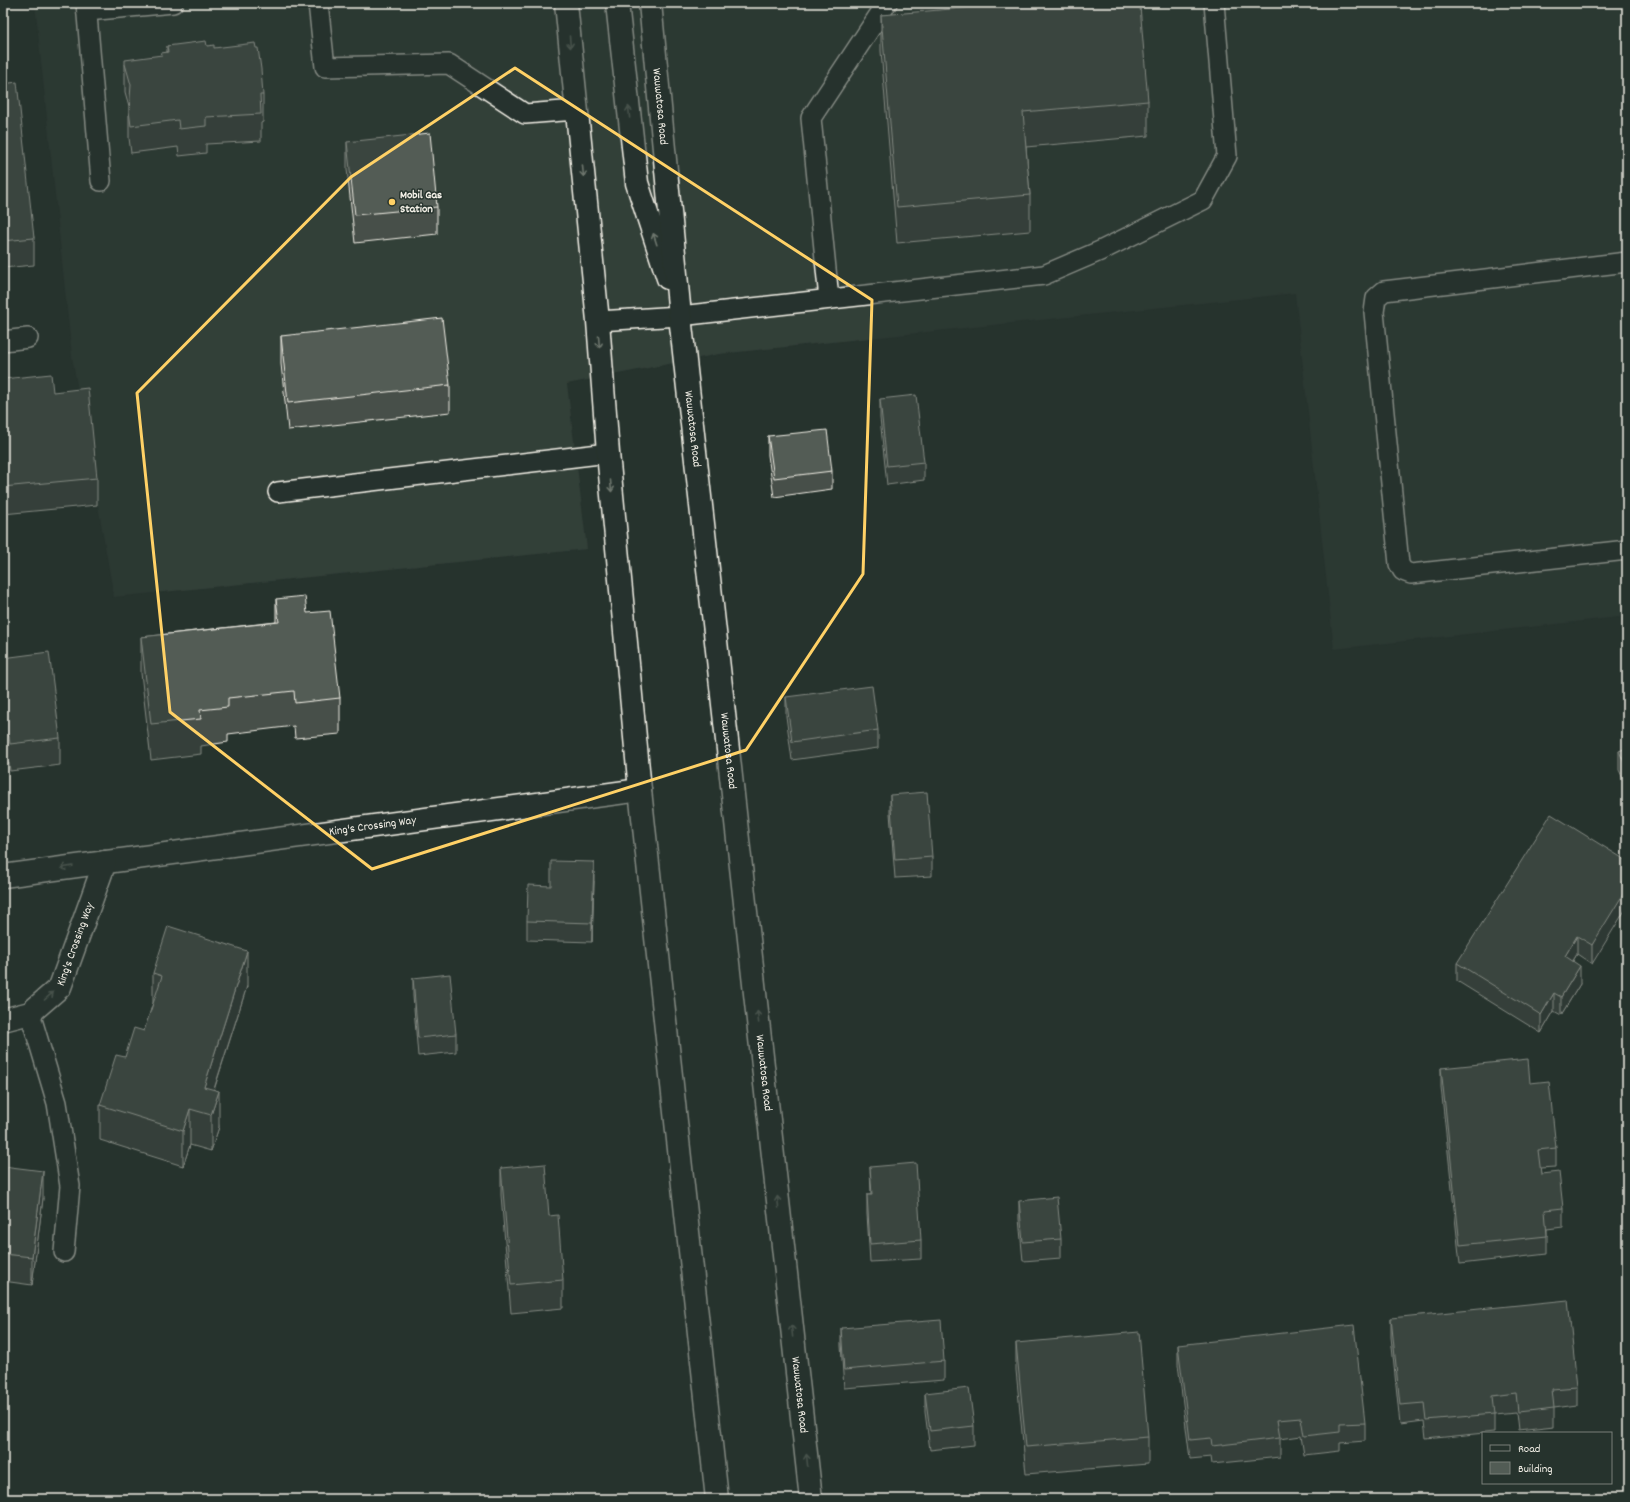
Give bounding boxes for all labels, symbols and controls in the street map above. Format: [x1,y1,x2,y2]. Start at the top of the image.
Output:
one-way arrow [566,35,574,48]
street label: Wauwatosa Road [648,67,672,146]
one-way arrow [625,106,632,119]
one-way arrow [579,164,586,177]
place label: Mobil Gas Station [400,187,442,218]
marker: Mobil Gas Station [387,197,397,207]
one-way arrow [651,232,658,245]
one-way arrow [596,335,603,348]
street label: Wauwatosa Road [680,390,705,468]
one-way arrow [608,479,615,492]
street label: Wauwatosa Road [715,712,741,790]
street label: King's Crossing Way [328,812,418,840]
one-way arrow [61,863,74,871]
street label: King's Crossing Way [53,899,99,988]
one-way arrow [44,992,54,1001]
one-way arrow [754,1011,762,1024]
street label: Wauwatosa Road [751,1034,776,1112]
one-way arrow [774,1196,782,1209]
one-way arrow [789,1325,796,1338]
street label: Wauwatosa Road [787,1356,812,1434]
legend [1482,1432,1612,1484]
text: Road [1518,1441,1540,1458]
one-way arrow [803,1454,810,1467]
text: Building [1518,1461,1553,1478]

